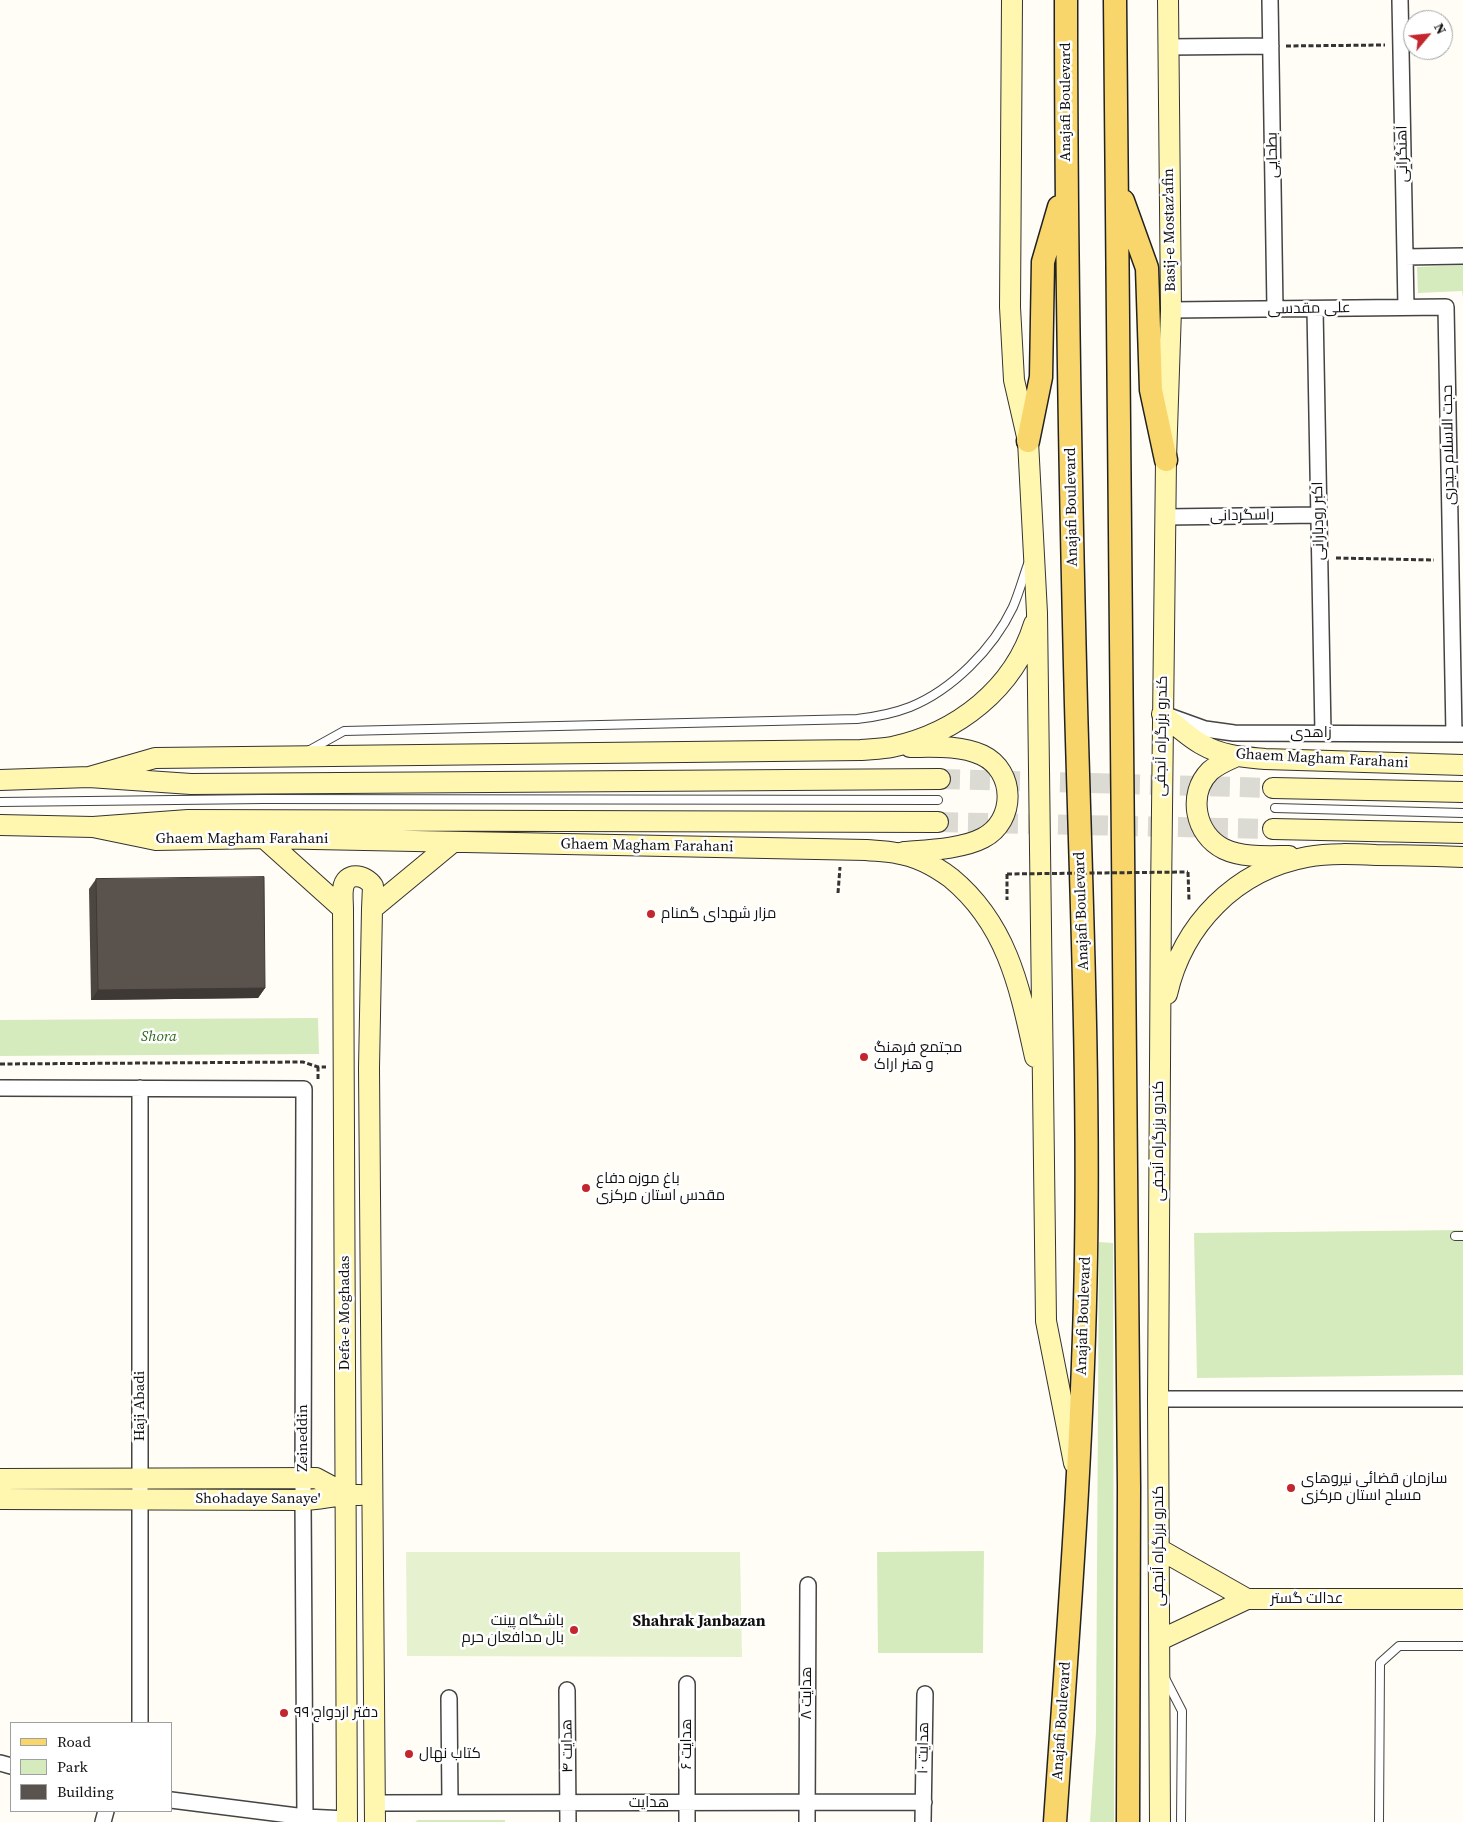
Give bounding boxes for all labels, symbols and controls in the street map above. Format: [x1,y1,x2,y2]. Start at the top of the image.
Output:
north arrow [1403,10,1453,60]
text: N [1429,19,1452,38]
street label: Anajafi Boulevard [1057,43,1075,161]
street label: آهنگرانی [1394,125,1412,183]
street label: بطحایی [1264,132,1282,178]
street label: Basij-e Mostaz'afin [1160,168,1180,292]
street label: علی مقدسی [1267,299,1351,319]
street label: حجت الاسلام حیدری [1439,385,1459,505]
street label: Anajafi Boulevard [1062,447,1082,567]
street label: اکبر رودبارانی [1309,481,1329,561]
street label: راسگردانی [1210,506,1274,526]
street label: کندرو بزرگراه آنجفی [1152,675,1172,797]
street label: زاهدی [1290,724,1332,742]
street label: Ghaem Magham Farahani [1235,745,1409,773]
street label: Ghaem Magham Farahani [155,830,329,848]
street label: Ghaem Magham Farahani [560,835,734,857]
street label: Anajafi Boulevard [1071,851,1093,971]
place label: مزار شهدای گمنام [661,905,776,923]
marker: مزار شهدای گمنام [645,908,657,920]
park label: Shora [141,1028,177,1046]
place label: مجتمع فرهنگ و هنر اراک [874,1039,962,1074]
marker: مجتمع فرهنگ و هنر اراک [858,1051,870,1063]
street label: کندرو بزرگراه آنجفی [1150,1081,1168,1201]
place label: باغ موزه دفاع مقدس استان مرکزی [596,1170,725,1205]
marker: باغ موزه دفاع مقدس استان مرکزی [580,1182,592,1194]
street label: Defa-e Moghadas [336,1255,354,1371]
street label: Anajafi Boulevard [1073,1256,1095,1376]
street label: Haji Abadi [131,1371,149,1441]
street label: Zeineddin [294,1404,312,1472]
place label: سازمان قضائی نیروهای مسلح استان مرکزی [1301,1470,1447,1505]
marker: سازمان قضائی نیروهای مسلح استان مرکزی [1285,1482,1297,1494]
street label: کندرو بزرگراه آنجفی [1150,1486,1168,1606]
street label: Shohadaye Sanaye' [196,1490,320,1508]
street label: عدالت گستر [1271,1590,1343,1608]
place label: باشگاه پینت بال مدافعان حرم [462,1612,564,1647]
district label: Shahrak Janbazan [632,1612,766,1632]
marker: باشگاه پینت بال مدافعان حرم [568,1624,580,1636]
street label: Anajafi Boulevard [1049,1661,1075,1781]
street label: هدایت ۸ [798,1666,816,1720]
place label: دفتر ازدواج ۹۹ [294,1704,378,1722]
marker: دفتر ازدواج ۹۹ [278,1707,290,1719]
street label: هدایت ۴ [559,1719,577,1773]
street label: هدایت ۶ [678,1719,696,1769]
legend [10,1722,172,1812]
street label: هدایت ۱۰ [915,1722,933,1774]
text: Road [57,1731,91,1752]
place label: کتاب نهال [419,1745,481,1763]
marker: کتاب نهال [403,1748,415,1760]
text: Park [57,1756,88,1777]
text: Building [57,1781,114,1802]
street label: هدایت [629,1794,669,1812]

